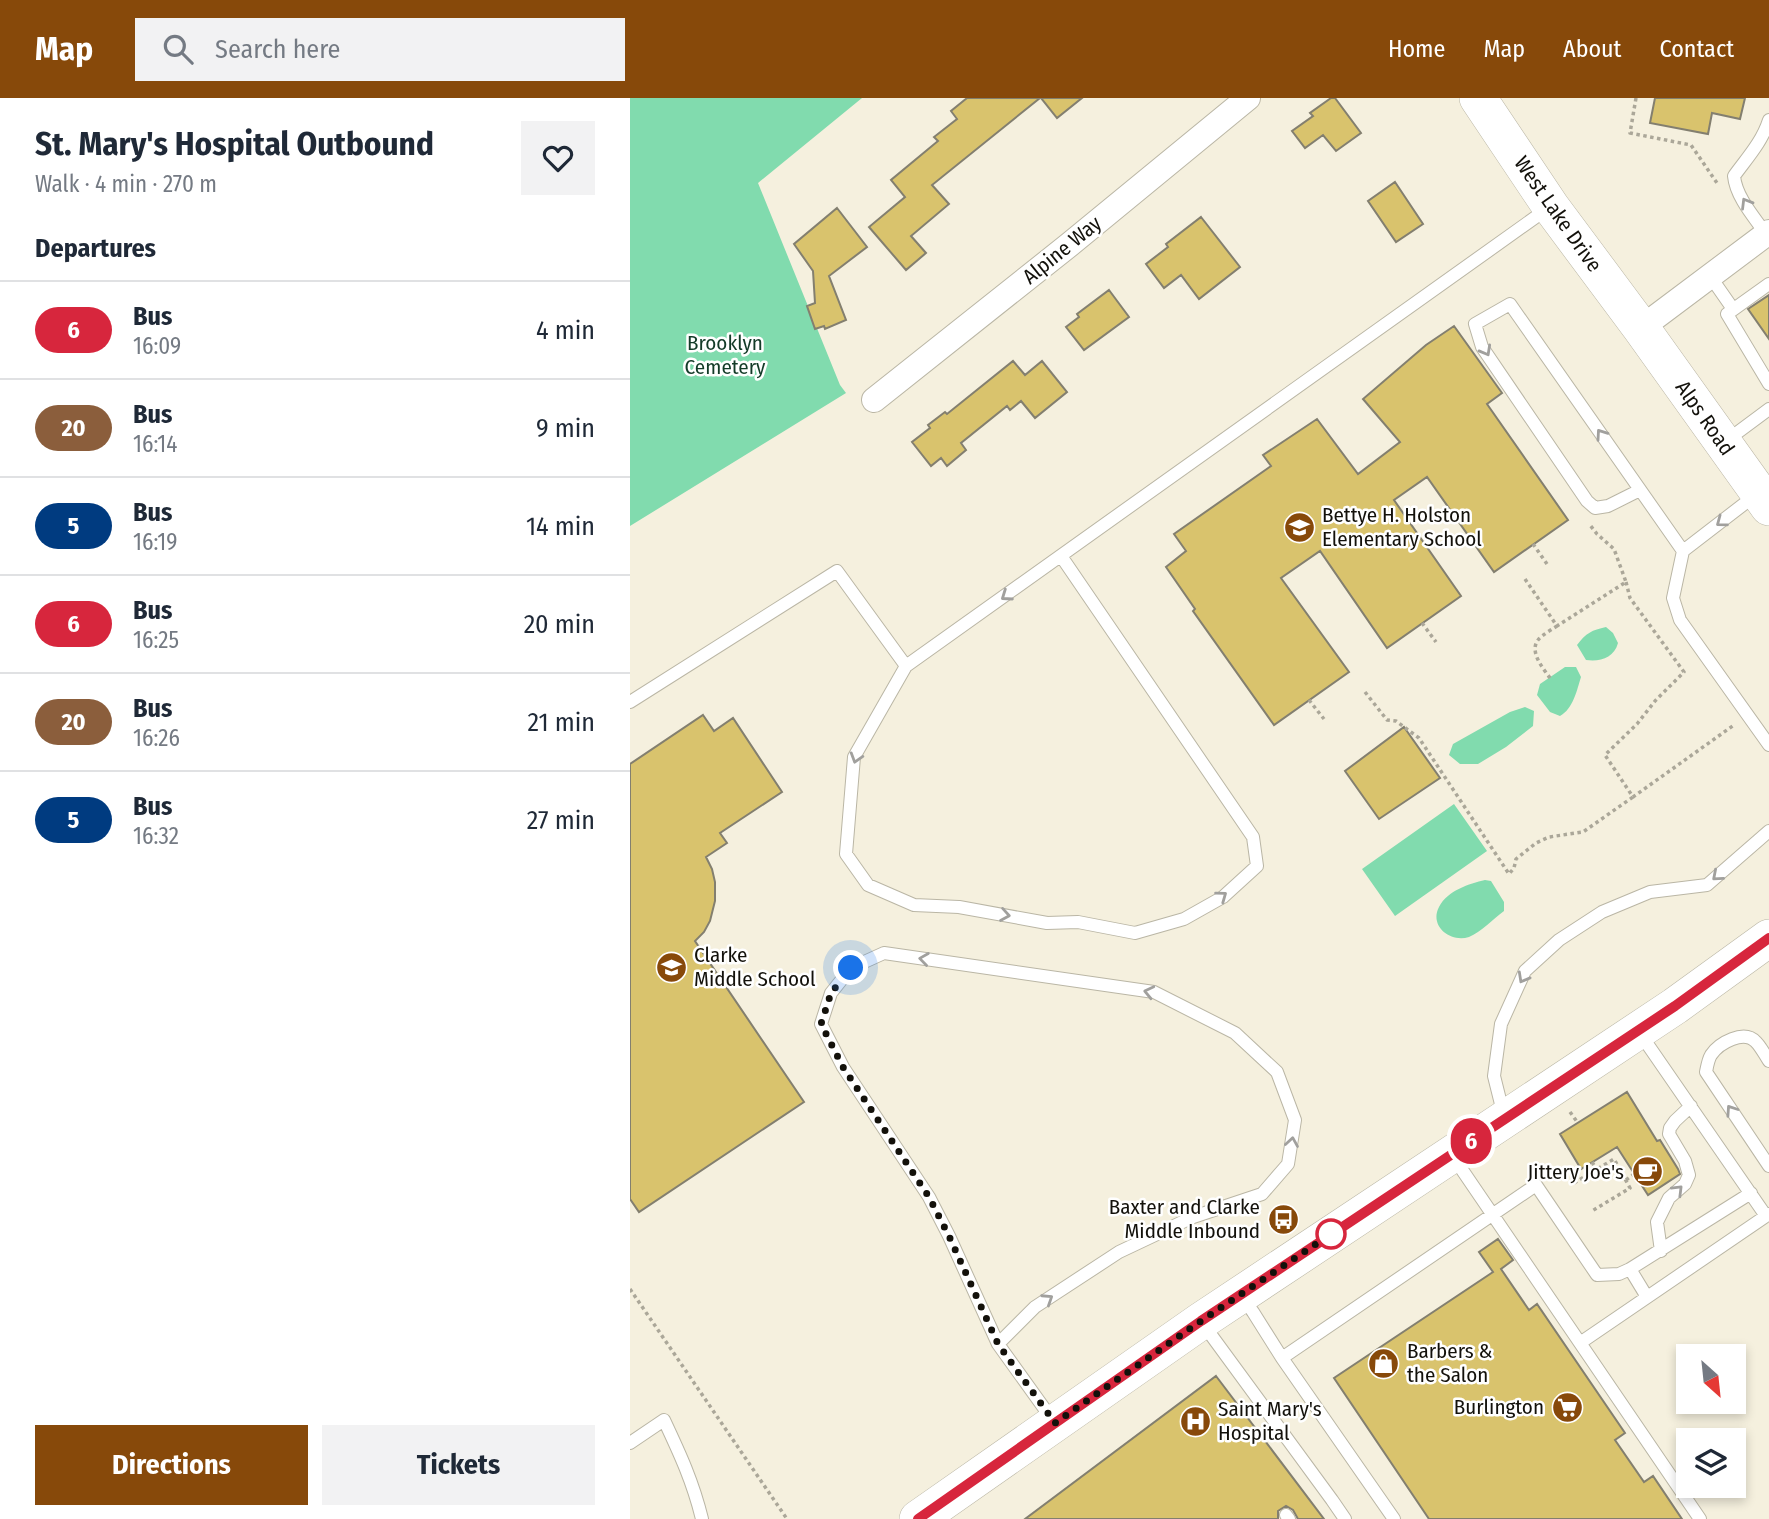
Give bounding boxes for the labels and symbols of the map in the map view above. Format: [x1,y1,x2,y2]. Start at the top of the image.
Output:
street label: West Lake Drive [1508,151,1608,277]
one-way arrow [1741,198,1754,211]
street label: Alpine Way [1017,210,1107,290]
park label: Brooklyn Cemetery [685,330,766,380]
one-way arrow [1478,343,1491,356]
street label: Alps Road [1670,376,1740,460]
one-way arrow [1597,429,1609,442]
place label: Bettye H. Holston Elementary School [1322,502,1482,552]
school or university icon: Bettye H. Holston Elementary School [1282,510,1316,544]
one-way arrow [1716,514,1729,526]
one-way arrow [1001,587,1014,600]
one-way arrow [850,752,865,764]
one-way arrow [1713,868,1726,880]
one-way arrow [1214,892,1226,904]
one-way arrow [999,907,1011,922]
place label: Clarke Middle School [694,942,816,992]
school or university icon: Clarke Middle School [654,950,688,984]
your location [833,950,868,985]
one-way arrow [918,951,930,966]
one-way arrow [1518,971,1531,984]
one-way arrow [1143,986,1155,1001]
one-way arrow [1726,1104,1739,1117]
line badge: 6 [1448,1118,1494,1164]
one-way arrow [1284,1137,1299,1148]
cafe icon: Jittery Joe's [1630,1155,1664,1189]
place label: Jittery Joe's [1528,1159,1624,1185]
one-way arrow [1669,1185,1682,1198]
place label: Baxter and Clarke Middle Inbound [1109,1194,1260,1244]
bus stop icon: Baxter and Clarke Middle Inbound [1266,1202,1300,1236]
unlabelled marker [1316,1219,1346,1249]
one-way arrow [1041,1294,1054,1307]
place label: Barbers & the Salon [1407,1338,1493,1388]
north arrow [1676,1344,1746,1414]
shop icon: Barbers & the Salon [1367,1346,1401,1380]
supermarket icon: Burlington [1550,1390,1584,1424]
place label: Burlington [1454,1394,1544,1420]
place label: Saint Mary's Hospital [1218,1396,1322,1446]
hospital icon: Saint Mary's Hospital [1178,1404,1212,1438]

